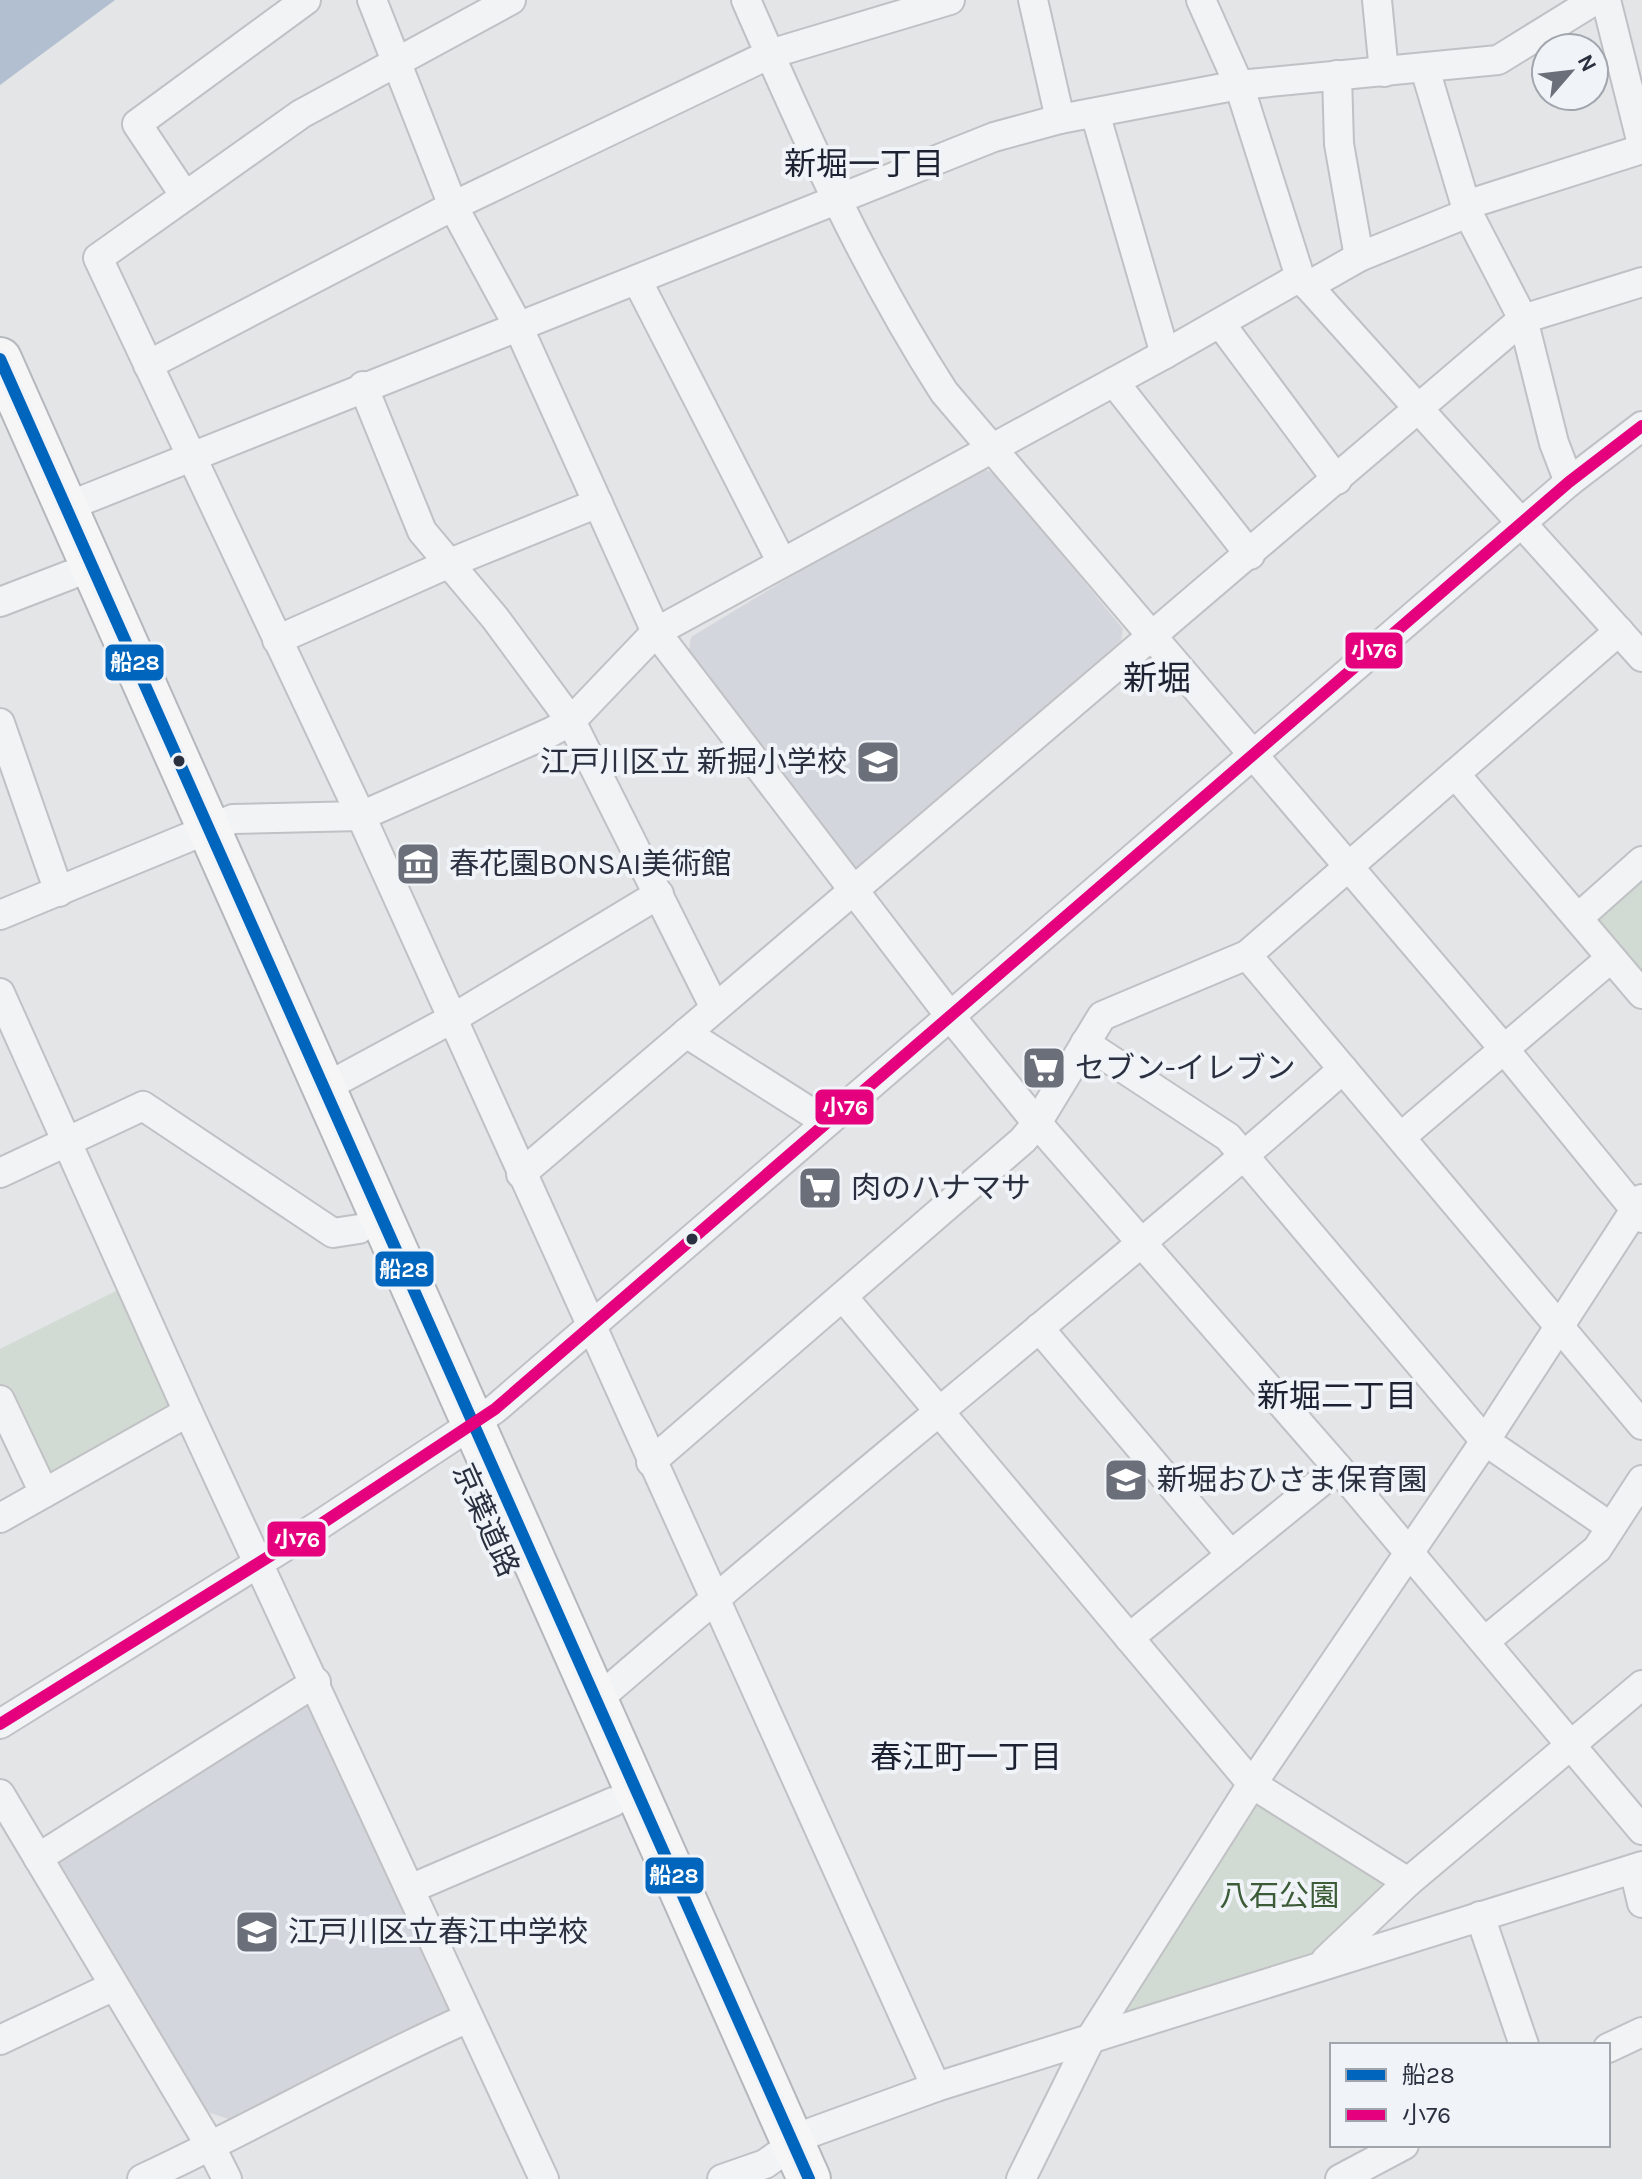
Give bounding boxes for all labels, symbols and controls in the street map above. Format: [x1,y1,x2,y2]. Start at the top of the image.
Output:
north arrow [1530,32,1610,112]
text: N [1572,50,1602,76]
district label: 新堀一丁目 [784,146,944,183]
line badge: 小76 [1344,631,1404,670]
text: 小76 [1351,638,1397,664]
line badge: 船28 [104,643,165,682]
text: 船28 [110,650,160,676]
district label: 新堀 [1123,659,1191,699]
school or university icon: 江戸川区立 新掘小学校 [854,738,902,786]
place label: 江戸川区立 新掘小学校 [540,744,847,780]
unlabelled marker [171,753,187,769]
museum icon: 春花園BONSAI美術館 [394,840,442,888]
place label: 春花園BONSAI美術館 [449,846,731,882]
supermarket icon: セブン-イレブン [1020,1044,1068,1092]
place label: セブン-イレブン [1075,1050,1295,1086]
line badge: 小76 [814,1088,875,1126]
text: 小76 [822,1095,868,1121]
supermarket icon: 肉のハナマサ [796,1164,844,1212]
place label: 肉のハナマサ [851,1170,1031,1206]
unlabelled marker [684,1231,700,1247]
line badge: 船28 [374,1250,435,1288]
text: 船28 [379,1257,429,1283]
district label: 新堀二丁目 [1257,1378,1417,1415]
school or university icon: 新堀おひさま保育園 [1102,1456,1150,1504]
street label: 京葉道路 [445,1458,527,1582]
place label: 新堀おひさま保育園 [1157,1462,1427,1498]
line badge: 小76 [266,1520,327,1558]
text: 小76 [274,1527,320,1553]
district label: 春江町一丁目 [870,1739,1062,1776]
line badge: 船28 [644,1856,705,1895]
text: 船28 [649,1863,699,1889]
park label: 八石公園 [1219,1878,1339,1914]
school or university icon: 江戸川区立春江中学校 [233,1908,281,1956]
place label: 江戸川区立春江中学校 [288,1914,588,1950]
legend [1330,2043,1610,2147]
text: 船28 [1402,2061,1455,2089]
text: 小76 [1402,2101,1451,2129]

